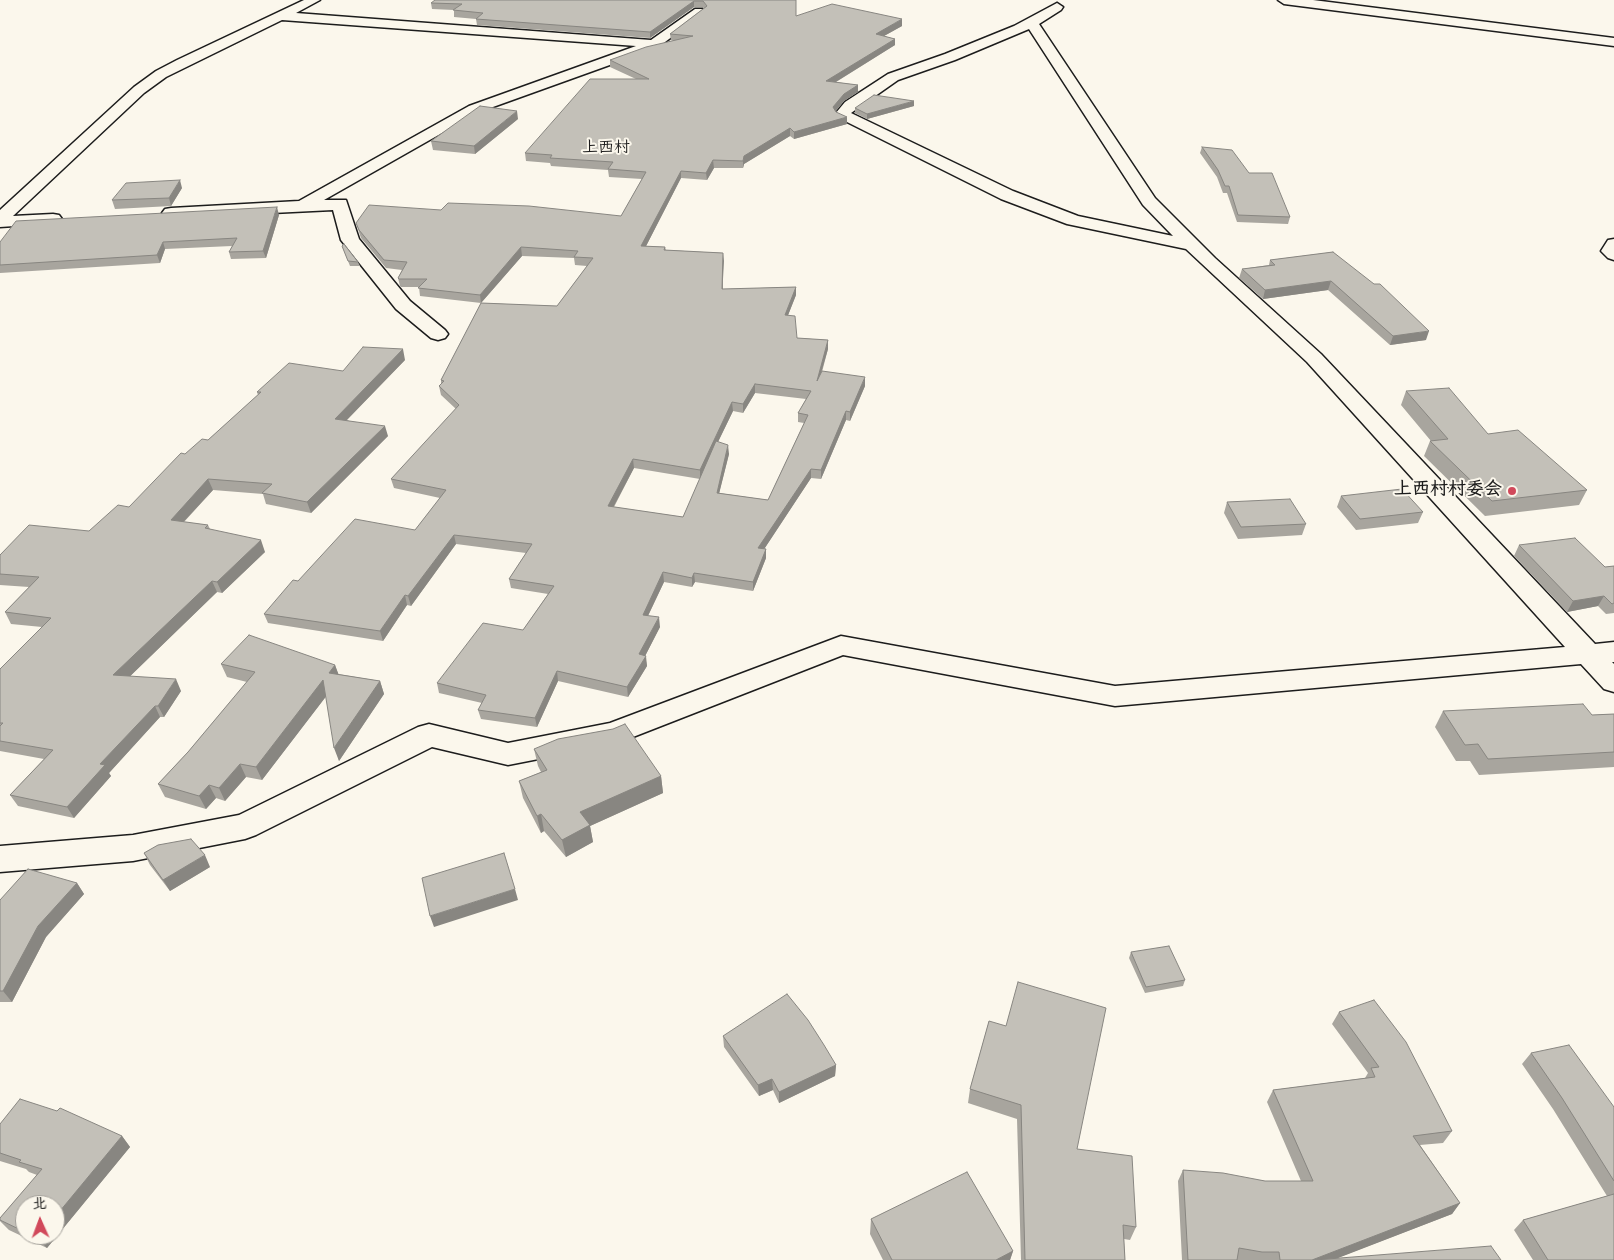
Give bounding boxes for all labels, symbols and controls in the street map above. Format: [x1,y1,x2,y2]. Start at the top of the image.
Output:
district label: 上西村 [582,140,630,160]
place label: 上西村村委会 [1394,480,1502,502]
marker: 上西村村委会 [1506,485,1518,497]
north arrow [15,1195,65,1245]
text: 北 [32,1197,47,1214]

